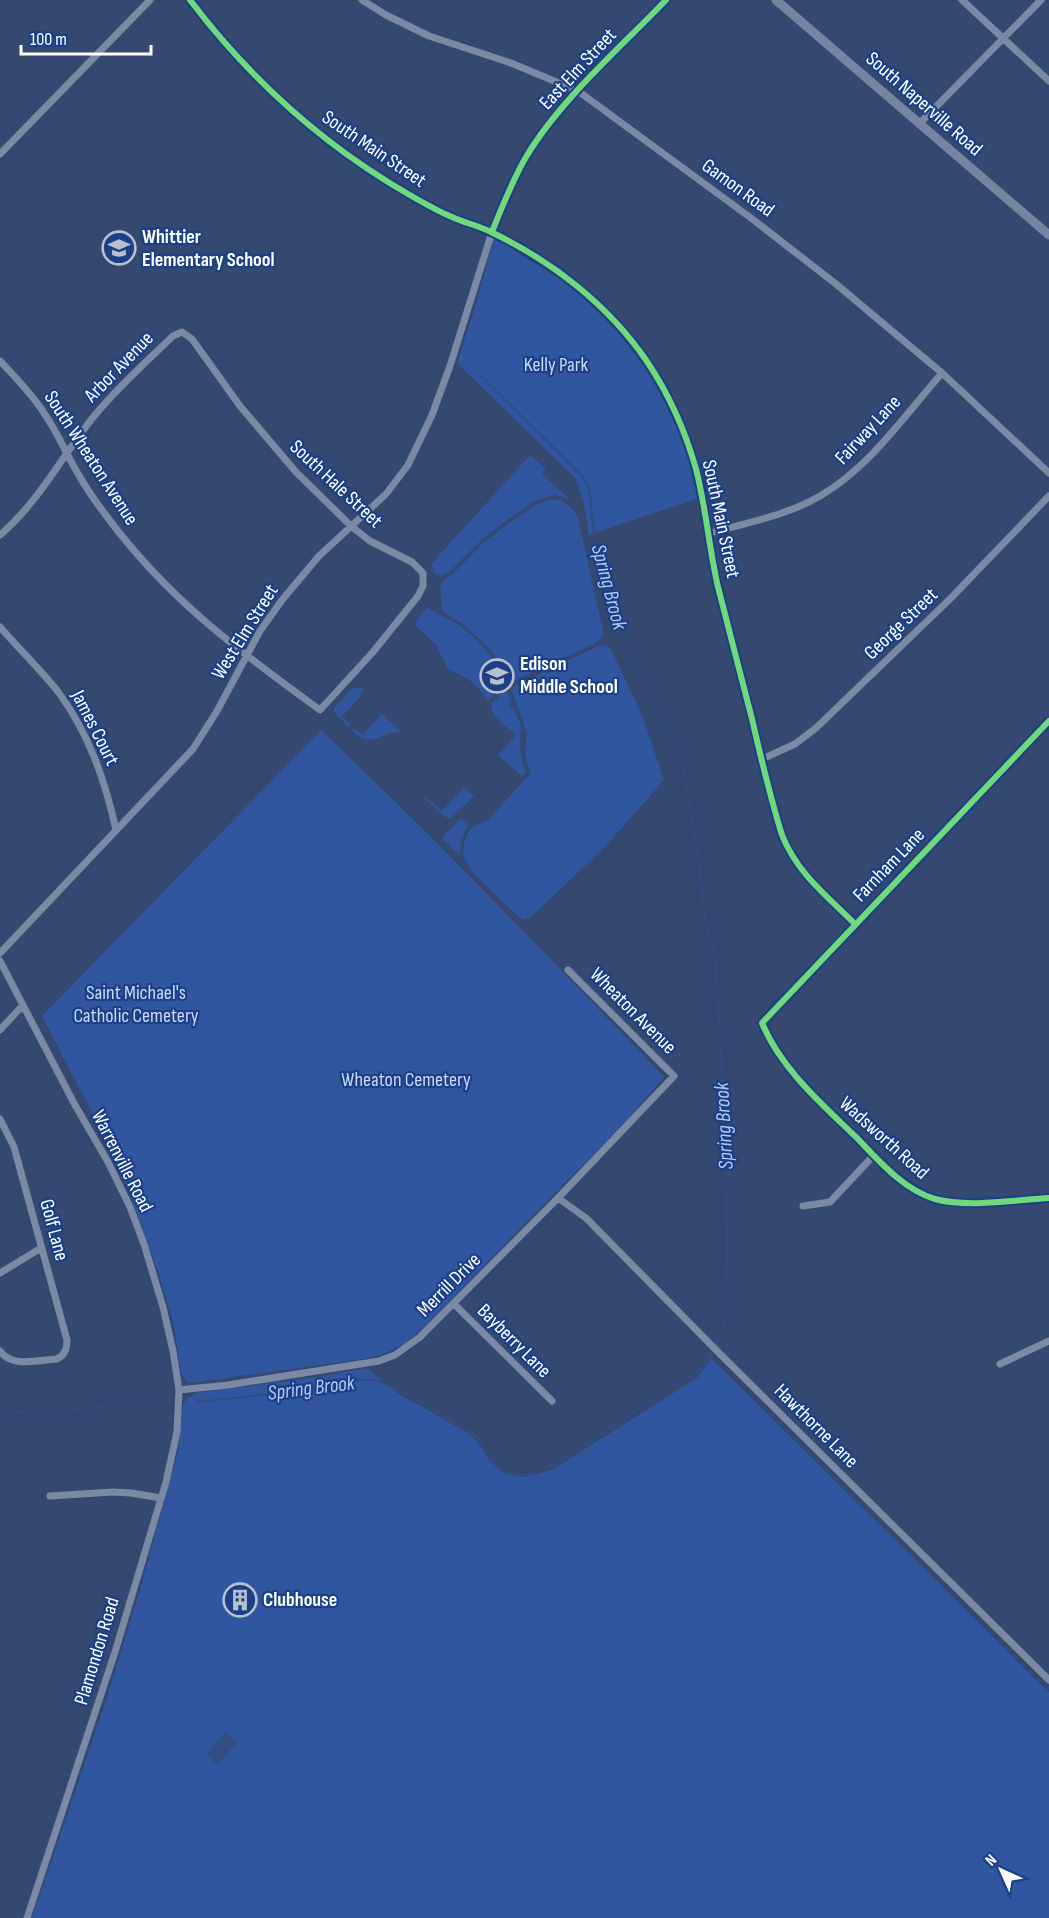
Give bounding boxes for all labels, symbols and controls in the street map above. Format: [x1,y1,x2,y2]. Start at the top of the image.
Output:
scale bar [21,18,152,56]
street label: East Elm Street [534,23,622,115]
text: 100 m [30,29,67,50]
street label: South Naperville Road [861,47,987,161]
street label: South Main Street [317,105,431,193]
street label: Gamon Road [697,154,779,222]
place label: Whittier Elementary School [142,225,275,272]
school or university icon: Whittier Elementary School [101,230,137,266]
street label: Arbor Avenue [79,327,159,408]
park label: Kelly Park [524,353,589,377]
street label: South Wheaton Avenue [39,386,143,530]
street label: Fairway Lane [830,390,906,470]
street label: South Hale Street [285,435,387,533]
street label: South Main Street [697,458,745,580]
water label: Spring Brook [586,542,633,634]
street label: West Elm Street [206,580,284,684]
street label: George Street [859,583,943,665]
place label: Edison Middle School [520,652,618,699]
school or university icon: Edison Middle School [479,658,515,694]
street label: James Court [65,685,124,770]
street label: Farnham Lane [848,823,930,907]
street label: Wheaton Avenue [585,963,681,1059]
park label: Saint Michael's Catholic Cemetery [73,981,199,1028]
park label: Wheaton Cemetery [341,1068,471,1092]
water label: Spring Brook [709,1081,739,1170]
street label: Wadsworth Road [834,1092,934,1184]
street label: Warrenville Road [86,1106,158,1216]
street label: Golf Lane [34,1197,74,1263]
street label: Merrill Drive [412,1248,486,1322]
street label: Bayberry Lane [472,1299,556,1383]
water label: Spring Brook [266,1370,357,1406]
street label: Hawthorne Lane [769,1379,863,1473]
building icon: Clubhouse [222,1582,258,1618]
place label: Clubhouse [263,1588,337,1612]
street label: Plamondon Road [69,1594,125,1708]
north arrow [971,1840,1031,1900]
text: N [982,1851,1001,1870]

